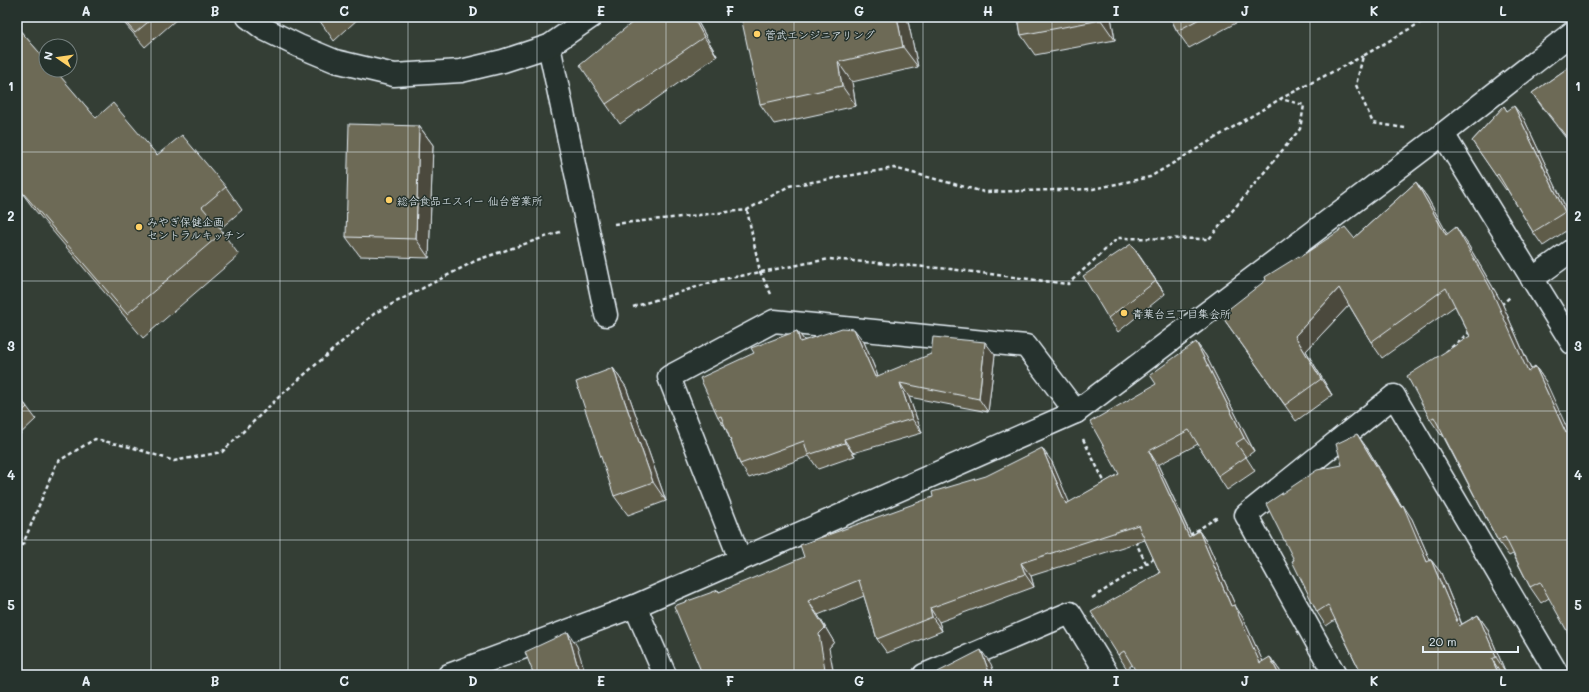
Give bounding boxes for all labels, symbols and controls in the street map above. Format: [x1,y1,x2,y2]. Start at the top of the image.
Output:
text: A [81,2,91,19]
text: B [211,2,220,19]
text: C [339,2,349,19]
text: D [468,2,478,19]
text: E [597,2,605,19]
text: F [726,2,734,19]
text: G [854,2,864,19]
text: H [983,2,993,19]
text: I [1113,2,1120,19]
text: J [1241,2,1249,19]
text: K [1370,2,1379,19]
text: L [1499,2,1507,19]
place label: 菅武エンジニアリング [765,27,875,42]
marker: 菅武エンジニアリング [752,29,762,39]
north arrow [38,38,78,78]
text: N [40,50,56,61]
text: 1 [8,77,14,94]
text: 1 [1575,77,1581,94]
place label: 総合食品エスイー 仙台営業所 [397,193,543,208]
marker: 総合食品エスイー 仙台営業所 [384,195,394,205]
text: 2 [7,207,15,224]
text: 2 [1574,207,1582,224]
place label: みやぎ保健企画 セントラルキッチン [147,214,246,242]
marker: みやぎ保健企画 セントラルキッチン [134,222,144,232]
place label: 青葉台三丁目集会所 [1132,306,1231,321]
marker: 青葉台三丁目集会所 [1119,308,1129,318]
text: 3 [7,337,15,354]
text: 3 [1574,337,1582,354]
text: 4 [7,466,15,483]
text: 4 [1574,466,1582,483]
text: 5 [7,596,15,613]
text: 5 [1574,596,1582,613]
scale bar [1423,628,1518,654]
text: 20 m [1429,633,1457,649]
text: A [81,672,91,689]
text: B [211,672,220,689]
text: C [339,672,349,689]
text: D [468,672,478,689]
text: E [597,672,605,689]
text: F [726,672,734,689]
text: G [854,672,864,689]
text: H [983,672,993,689]
text: I [1113,672,1120,689]
text: J [1241,672,1249,689]
text: K [1370,672,1379,689]
text: L [1499,672,1507,689]

